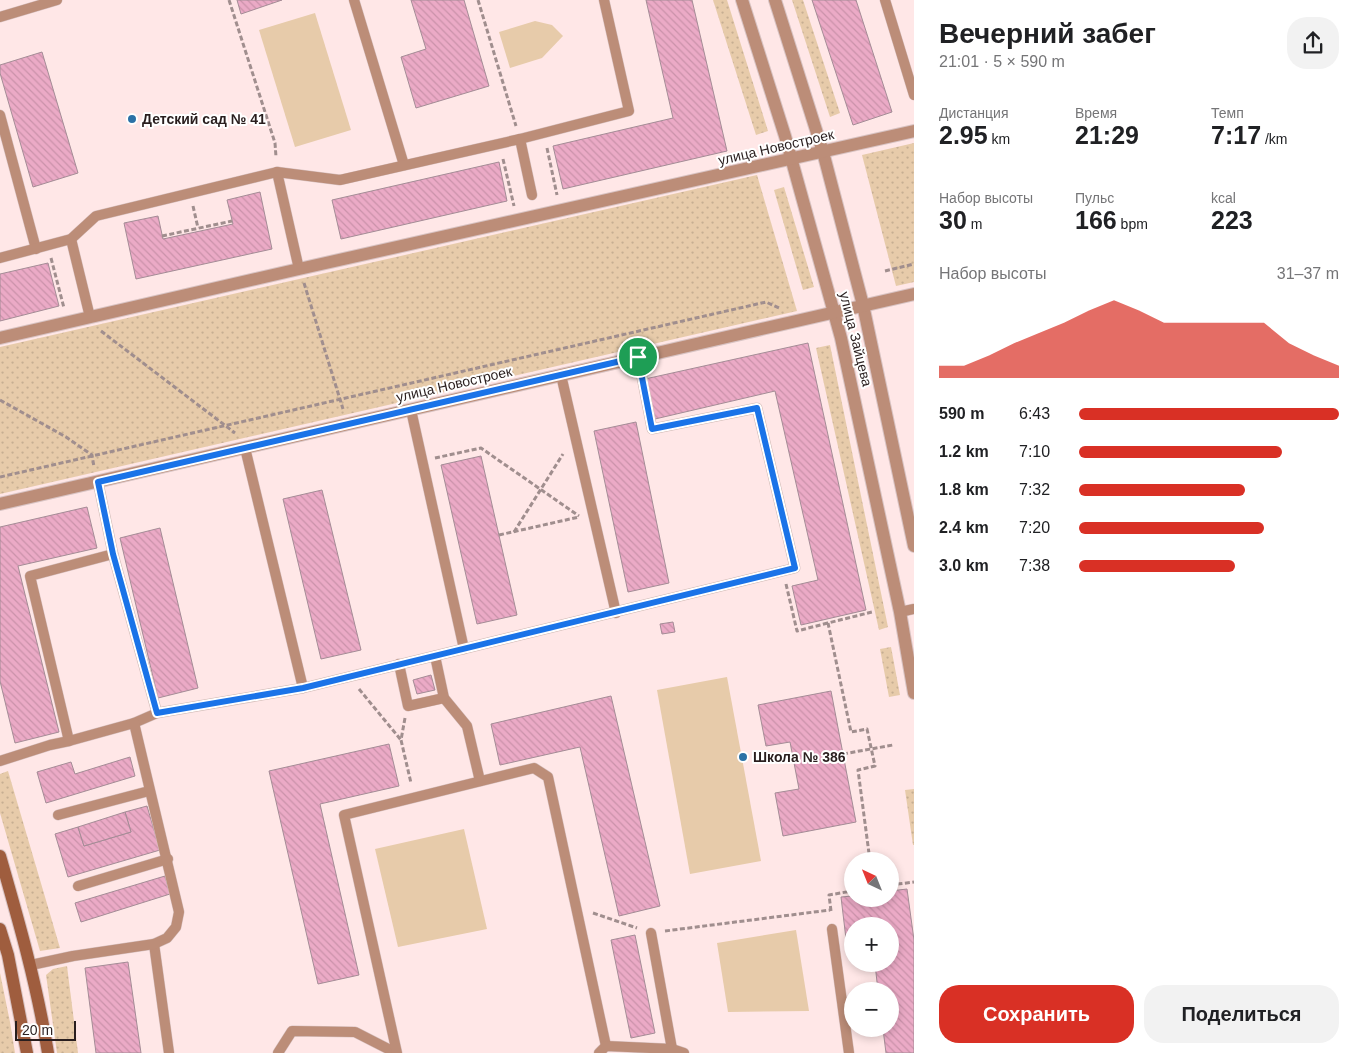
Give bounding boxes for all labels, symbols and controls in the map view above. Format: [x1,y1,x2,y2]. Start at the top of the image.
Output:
button: share [1287,17,1339,69]
text: Вечерний забег [939,18,1156,49]
text: 21:01 · 5 × 590 m [939,53,1065,70]
text: Дистанция [939,105,1009,121]
text: Время [1075,105,1117,121]
text: Темп [1211,105,1244,121]
place label: Детский сад № 41 [142,111,266,127]
marker: Детский сад № 41 [126,113,138,125]
text: 2.95 [939,121,988,149]
text: 21:29 [1075,121,1139,149]
text: 7:17 [1211,121,1261,149]
street label: улица Новостроек [717,126,836,168]
text: km [988,131,1010,147]
text: /km [1261,131,1288,147]
text: Набор высоты [939,190,1033,206]
text: Пульс [1075,190,1114,206]
text: kcal [1211,190,1236,206]
text: 30 [939,206,967,234]
text: 166 [1075,206,1117,234]
text: 223 [1211,206,1253,234]
text: m [967,216,982,232]
text: bpm [1117,216,1148,232]
text: Набор высоты [939,265,1046,282]
text: 31–37 m [1277,265,1339,282]
street label: улица Зайцева [836,290,876,388]
pin [617,336,659,378]
icon: arrive [624,343,652,371]
street label: улица Новостроек [395,363,514,405]
text: 590 m [939,405,984,422]
text: 6:43 [1019,405,1050,422]
text: 1.2 km [939,443,989,460]
text: 7:10 [1019,443,1050,460]
text: 1.8 km [939,481,989,498]
text: 7:32 [1019,481,1050,498]
text: 2.4 km [939,519,989,536]
text: 7:20 [1019,519,1050,536]
text: 3.0 km [939,557,989,574]
text: 7:38 [1019,557,1050,574]
place label: Школа № 386 [753,749,846,765]
marker: Школа № 386 [737,751,749,763]
north arrow [844,852,899,908]
map controls [844,852,899,1037]
button: + [844,917,899,972]
button: − [844,982,899,1037]
button: Сохранить [939,985,1134,1043]
button: Поделиться [1144,985,1339,1043]
scale bar [15,1018,76,1041]
text: 20 m [22,1022,53,1038]

